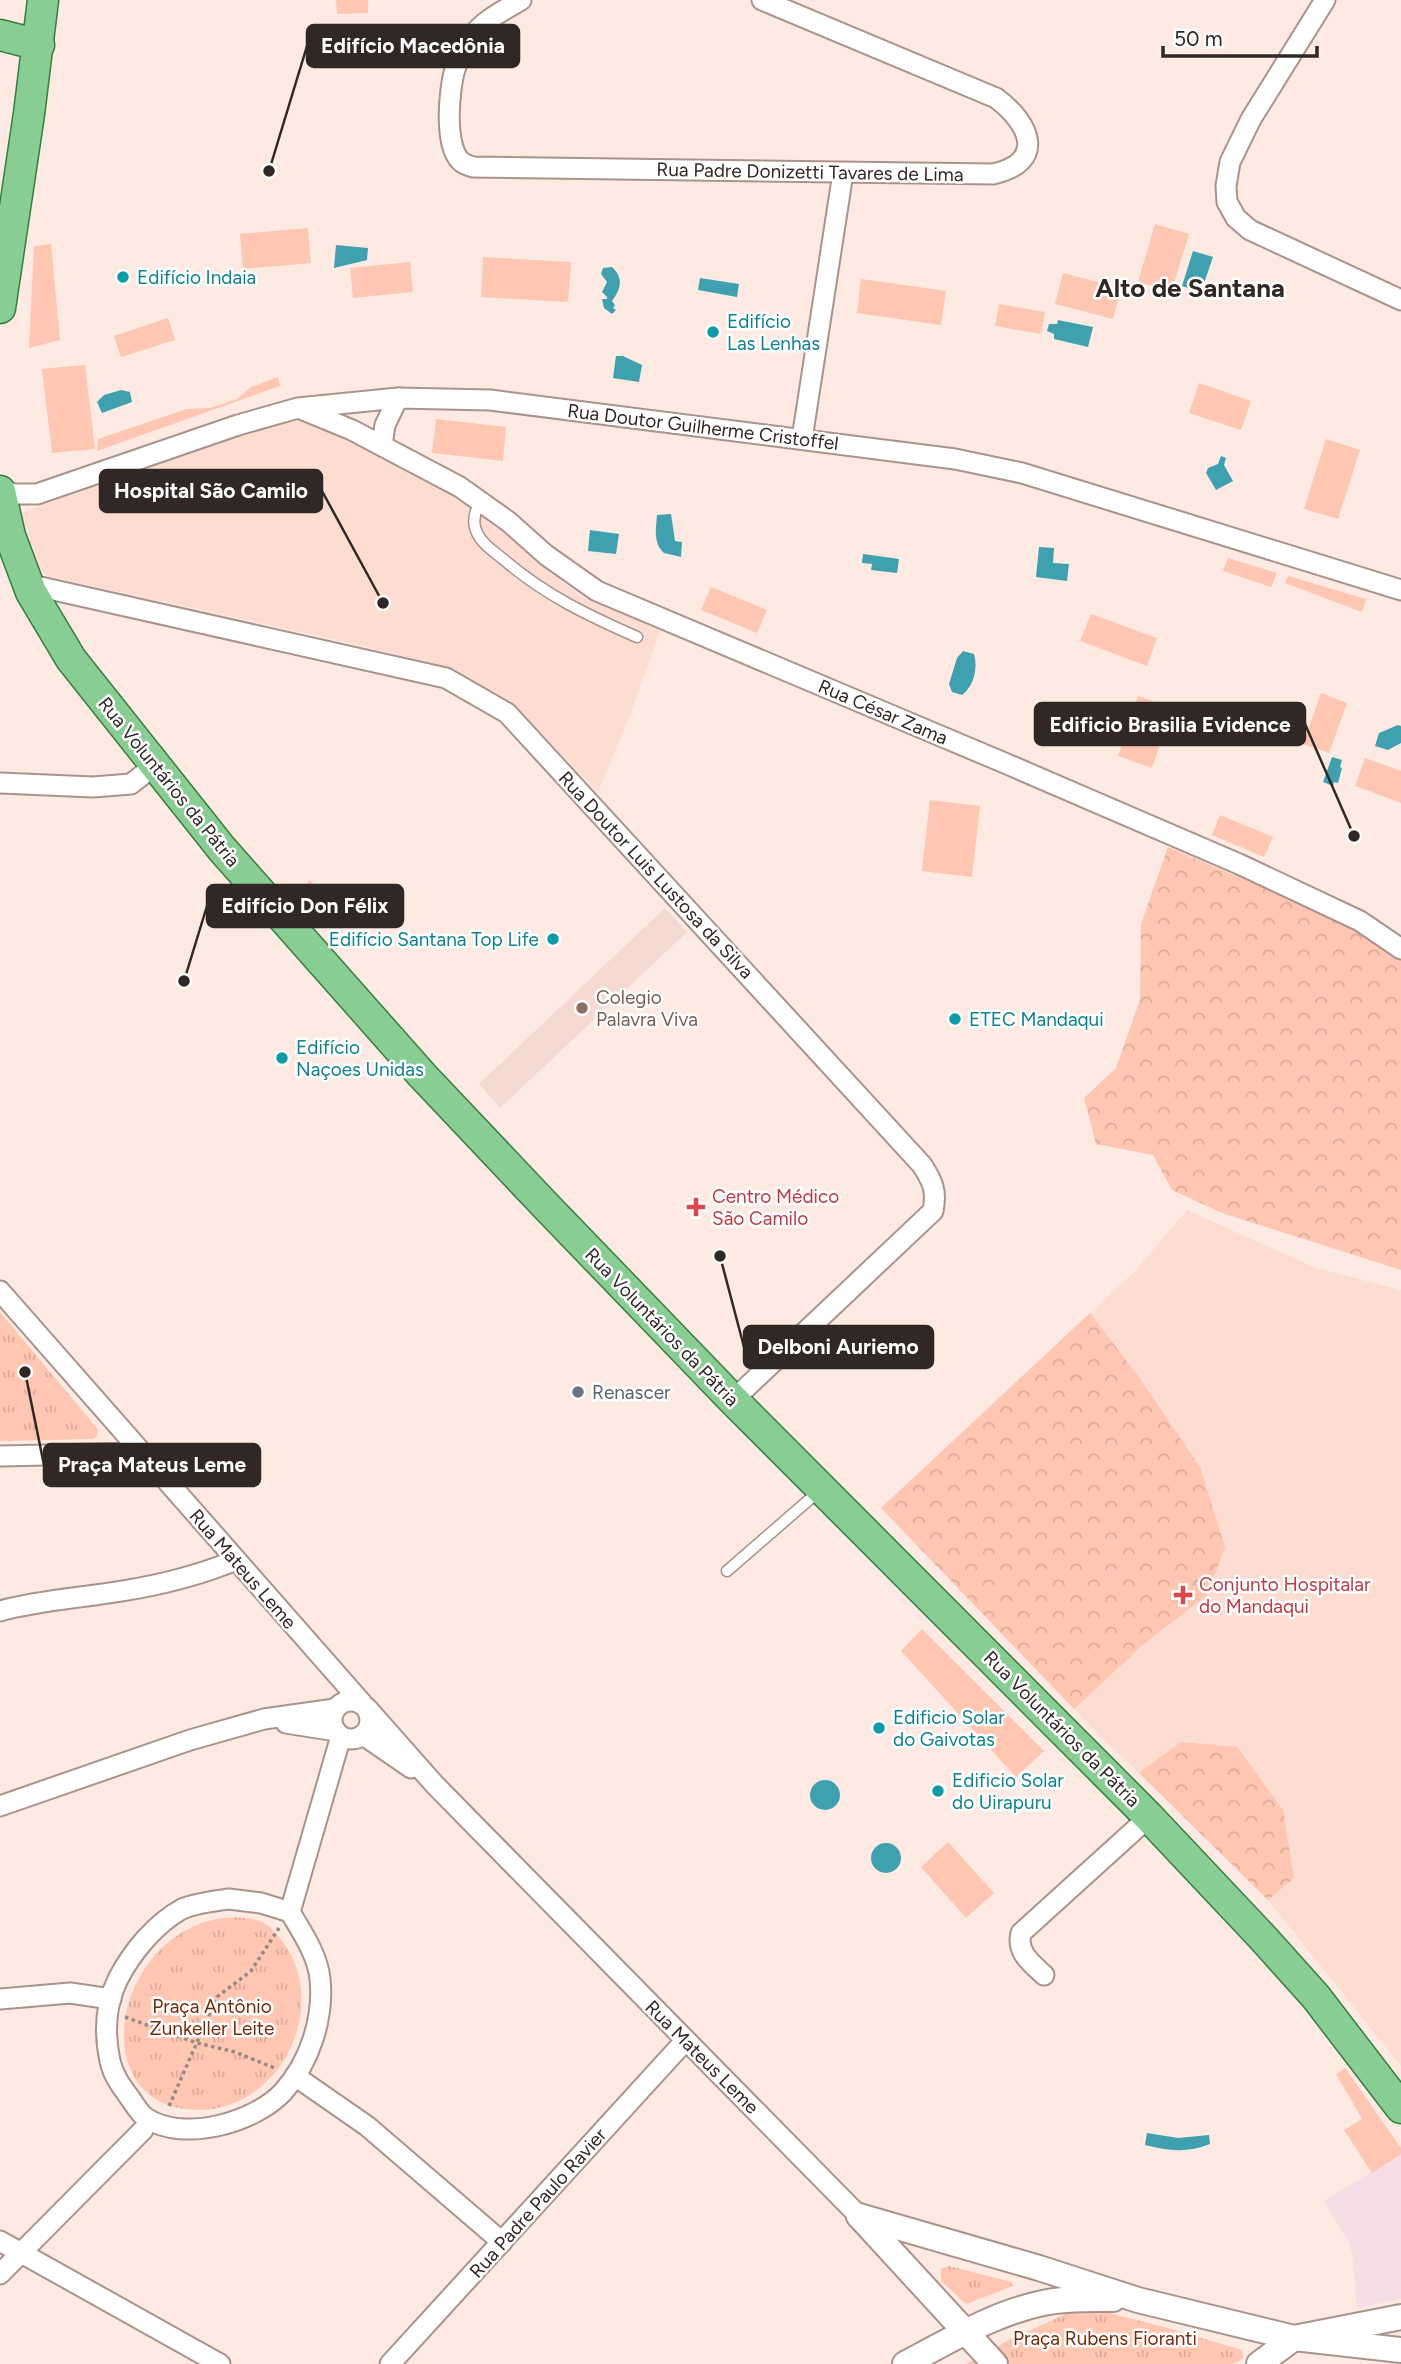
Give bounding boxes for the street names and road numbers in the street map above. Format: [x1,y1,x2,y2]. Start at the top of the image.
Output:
street label: Rua Padre Donizetti Tavares de Lima [656,158,964,186]
street label: Rua Doutor Guilherme Cristoffel [566,399,840,455]
street label: Rua César Zama [815,674,951,750]
street label: Rua Voluntários da Pátria [93,693,245,871]
street label: Rua Doutor Luis Lustosa da Silva [554,767,758,983]
street label: Rua Voluntários da Pátria [580,1243,744,1411]
street label: Rua Mateus Leme [185,1504,301,1634]
street label: Rua Voluntários da Pátria [979,1646,1145,1812]
street label: Rua Mateus Leme [640,1995,764,2119]
street label: Rua Padre Paulo Ravier [465,2123,612,2283]

